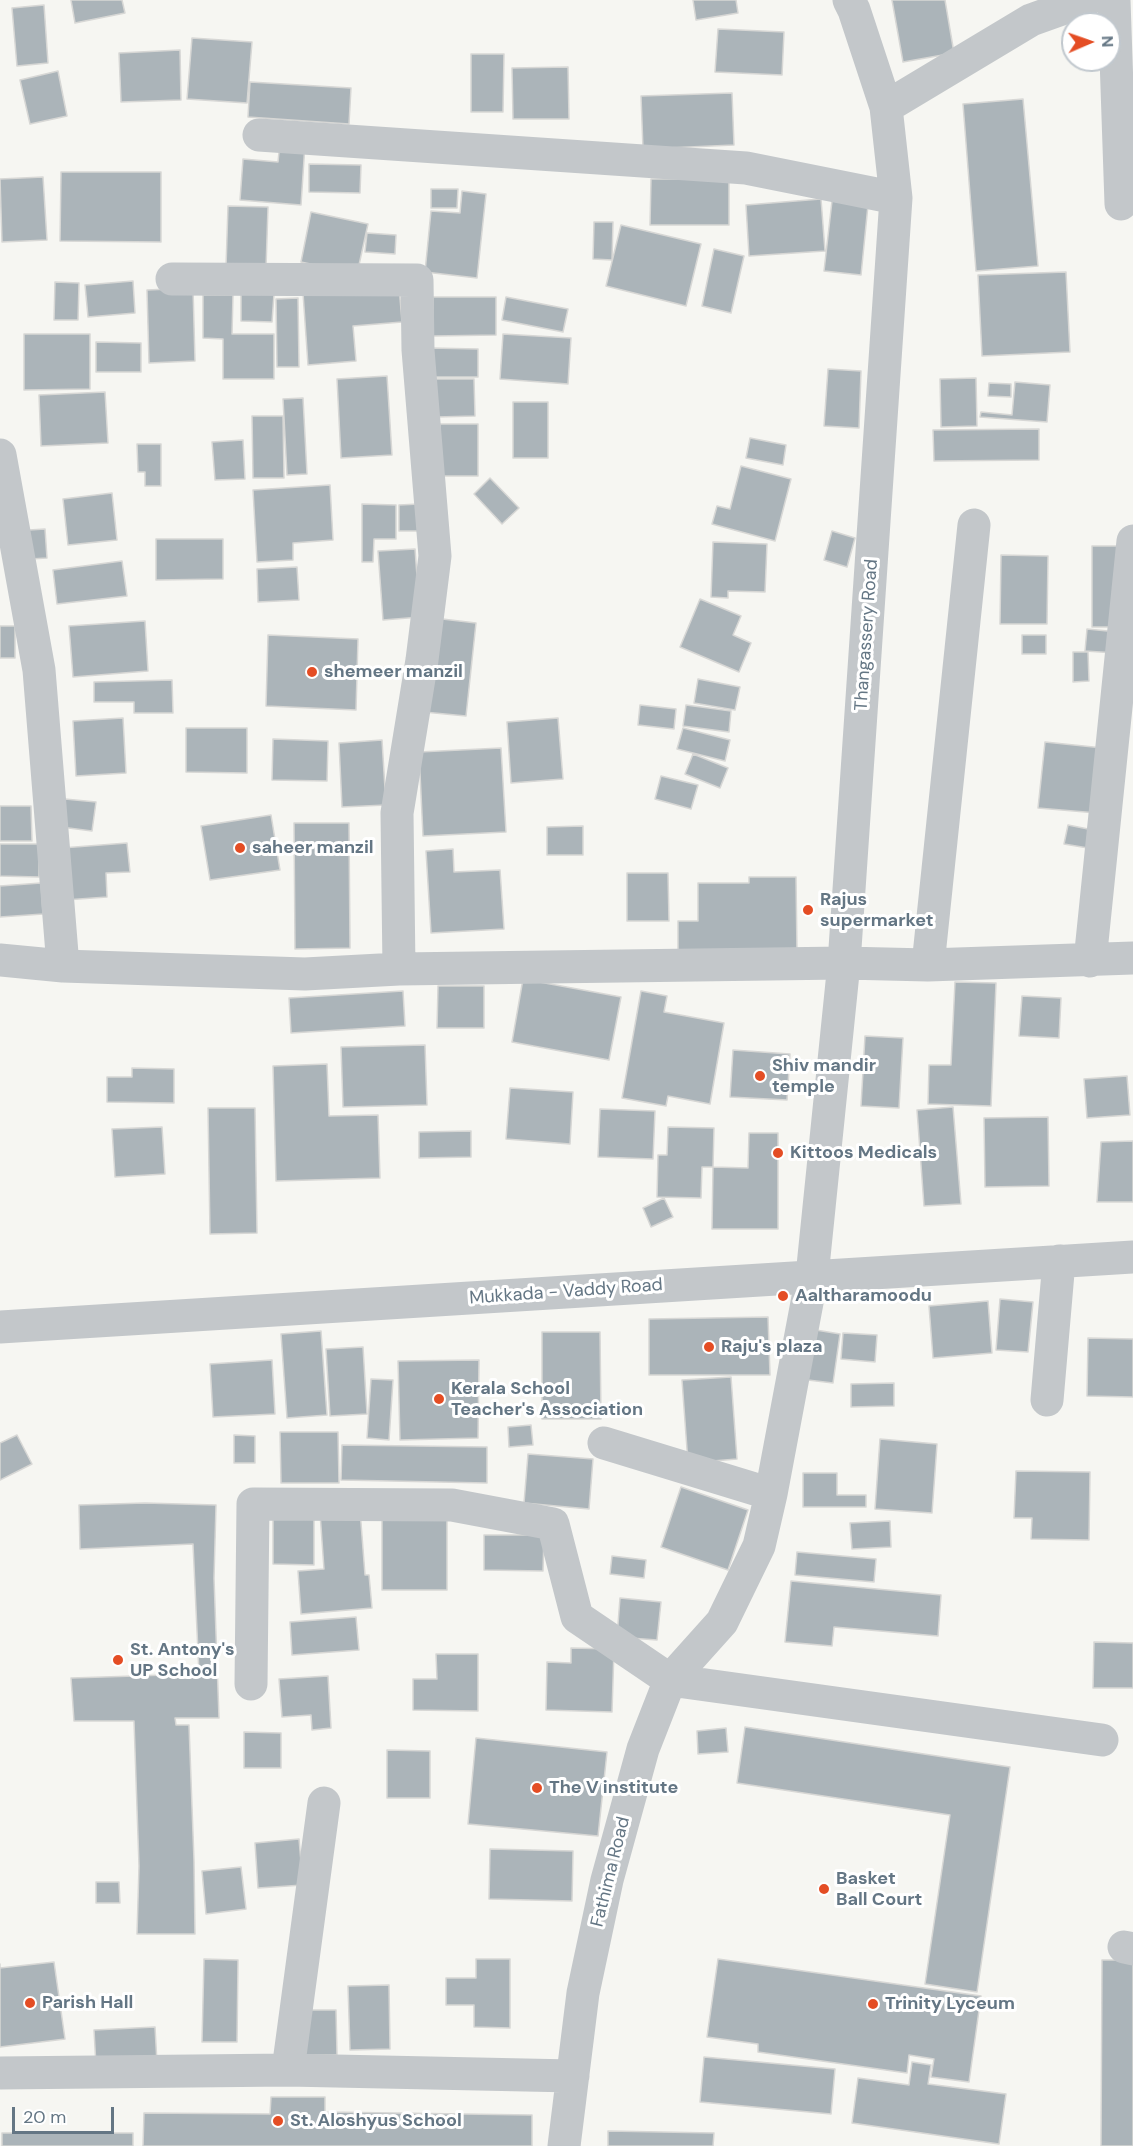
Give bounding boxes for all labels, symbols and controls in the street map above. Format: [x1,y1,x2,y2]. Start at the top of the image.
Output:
north arrow [1061,12,1121,72]
text: N [1097,35,1118,48]
street label: Thangassery Road [851,558,883,712]
place label: shemeer manzil [324,661,463,683]
marker: shemeer manzil [305,665,319,679]
place label: saheer manzil [252,837,374,859]
marker: saheer manzil [233,841,247,855]
place label: Rajus supermarket [820,889,934,932]
marker: Rajus supermarket [801,903,815,917]
place label: Shiv mandir temple [772,1055,876,1098]
marker: Shiv mandir temple [753,1069,767,1083]
place label: Kittoos Medicals [790,1142,937,1164]
marker: Kittoos Medicals [771,1146,785,1160]
street label: Mukkada - Vaddy Road [469,1274,663,1310]
place label: Aaltharamoodu [795,1285,932,1307]
marker: Aaltharamoodu [776,1289,790,1303]
place label: Raju's plaza [721,1336,822,1358]
marker: Raju's plaza [702,1340,716,1354]
place label: Kerala School Teacher's Association [451,1378,643,1420]
marker: Kerala School Teacher's Association [432,1392,446,1406]
place label: St. Antony's UP School [130,1639,235,1682]
marker: St. Antony's UP School [111,1653,125,1667]
place label: The V institute [549,1777,678,1799]
marker: The V institute [530,1781,544,1795]
street label: Fathima Road [587,1815,635,1929]
place label: Basket Ball Court [836,1868,922,1910]
marker: Basket Ball Court [817,1882,831,1896]
place label: Parish Hall [42,1992,133,2014]
place label: Trinity Lyceum [885,1993,1015,2015]
marker: Parish Hall [23,1996,37,2010]
marker: Trinity Lyceum [866,1997,880,2011]
scale bar [15,2095,117,2133]
text: 20 m [23,2105,66,2129]
place label: St. Aloshyus School [290,2110,462,2132]
marker: St. Aloshyus School [271,2114,285,2128]

